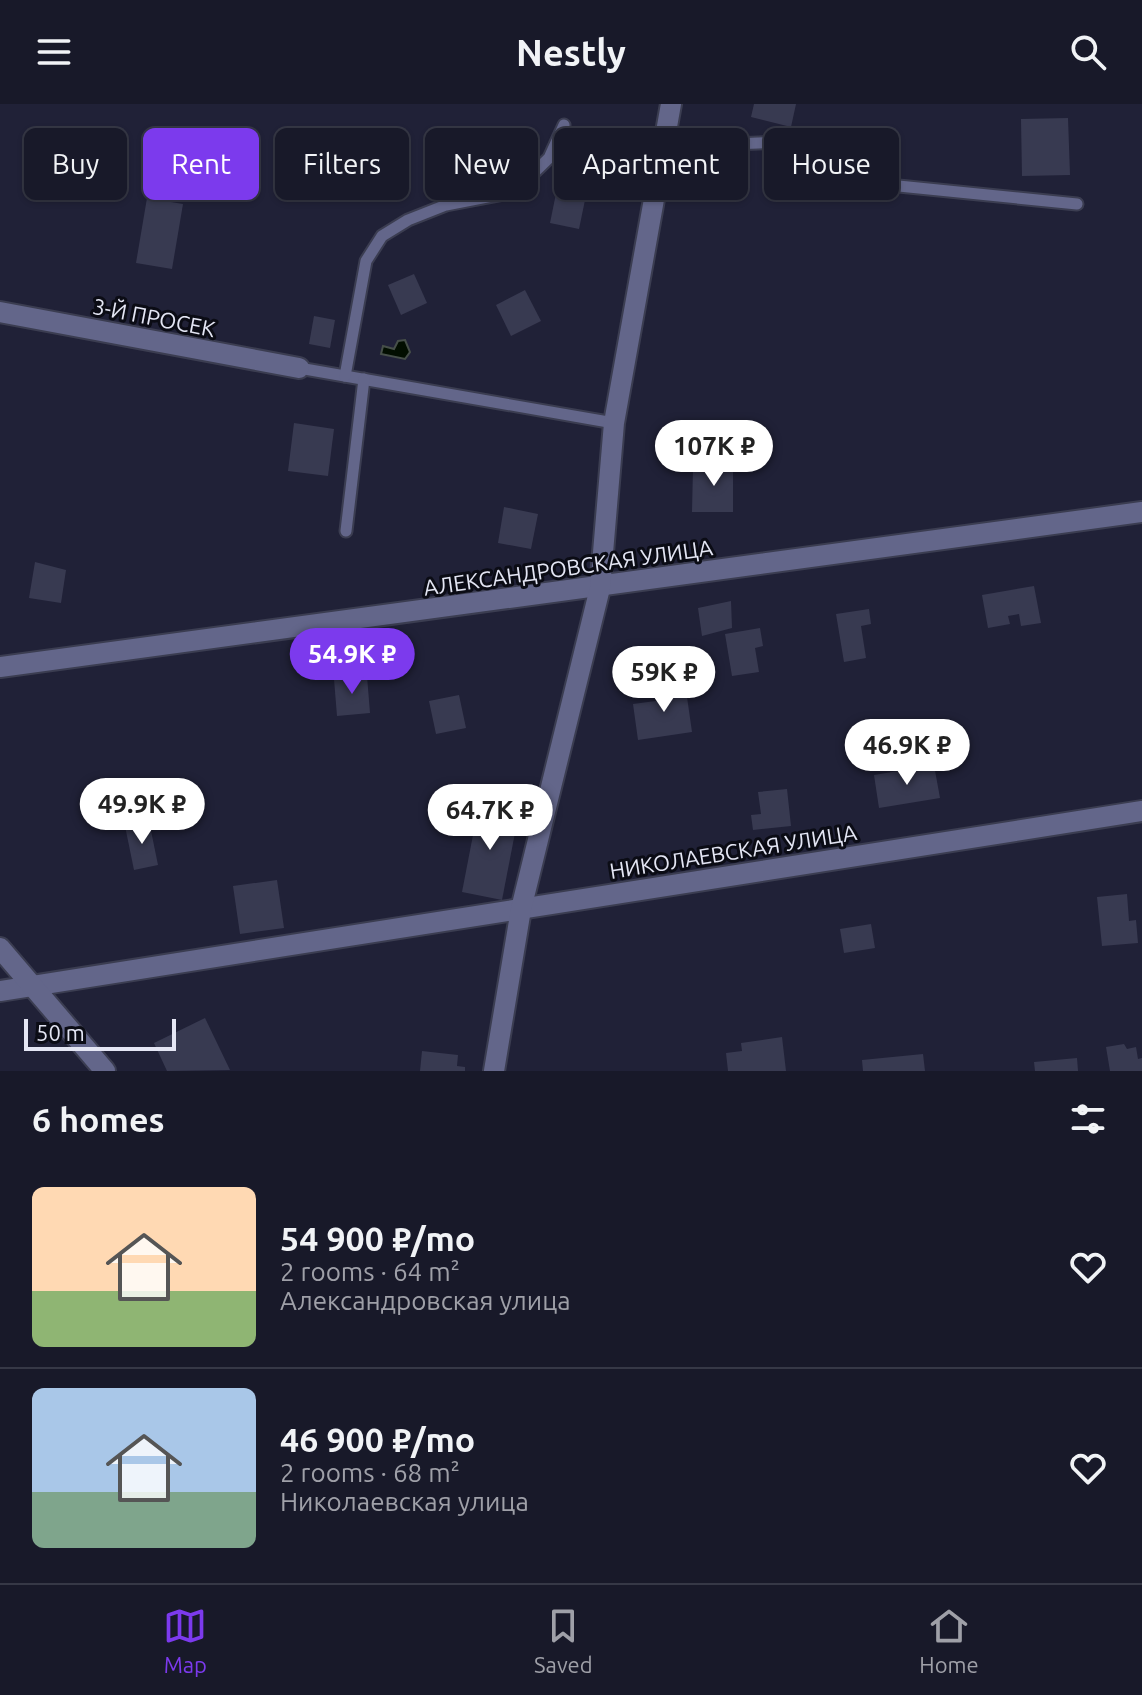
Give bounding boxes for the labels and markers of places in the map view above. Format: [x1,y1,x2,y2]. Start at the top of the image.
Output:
pin: 107K ₽ [649,420,779,488]
pin: 54.9K ₽ [278,628,426,696]
pin: 59K ₽ [608,646,720,714]
pin: 46.9K ₽ [833,719,981,787]
pin: 49.9K ₽ [68,778,216,846]
pin: 64.7K ₽ [416,784,564,852]

